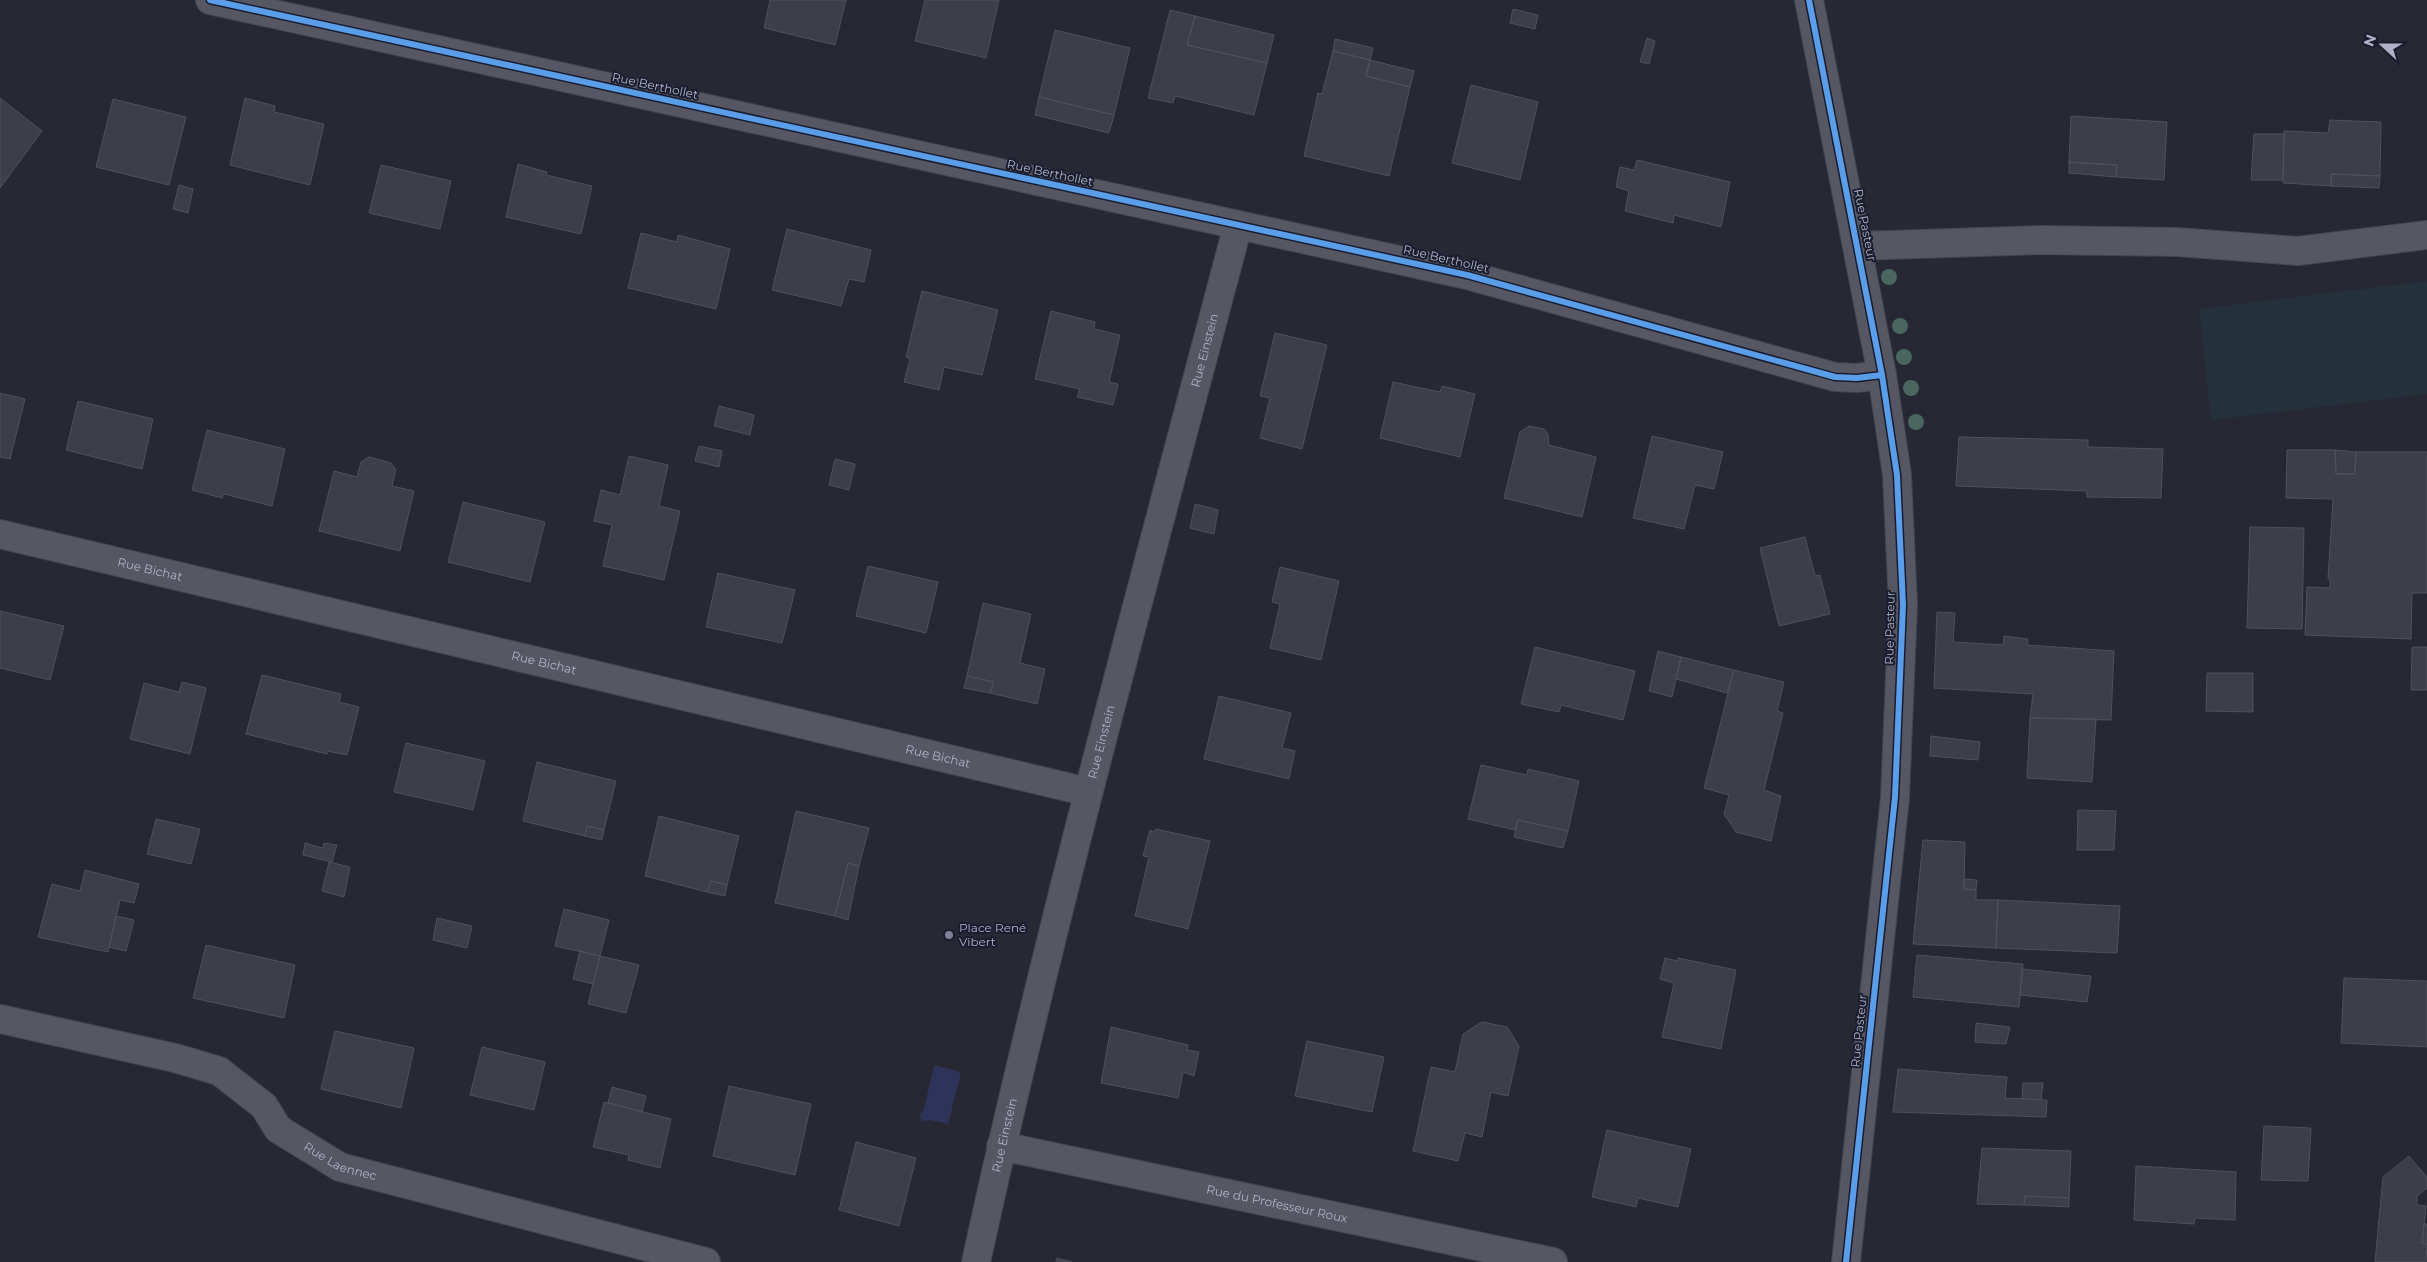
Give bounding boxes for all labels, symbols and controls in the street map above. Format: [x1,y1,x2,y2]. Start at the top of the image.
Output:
north arrow [2357,20,2407,70]
text: N [2359,32,2380,49]
street label: Rue Berthollet [611,69,700,102]
street label: Rue Berthollet [1006,156,1095,189]
street label: Rue Pasteur [1851,188,1880,262]
street label: Rue Berthollet [1402,241,1491,276]
street label: Rue Einstein [1187,312,1221,389]
street label: Rue Bichat [116,554,184,584]
street label: Rue Pasteur [1881,591,1898,665]
street label: Rue Bichat [510,648,578,677]
street label: Rue Einstein [1084,703,1118,780]
street label: Rue Bichat [904,741,972,771]
place label: Place René Vibert [959,920,1026,949]
marker: Place René Vibert [943,929,955,941]
street label: Rue Pasteur [1847,994,1870,1068]
street label: Rue Einstein [988,1096,1020,1174]
street label: Rue Laennec [301,1139,379,1183]
street label: Rue du Professeur Roux [1205,1181,1350,1226]

